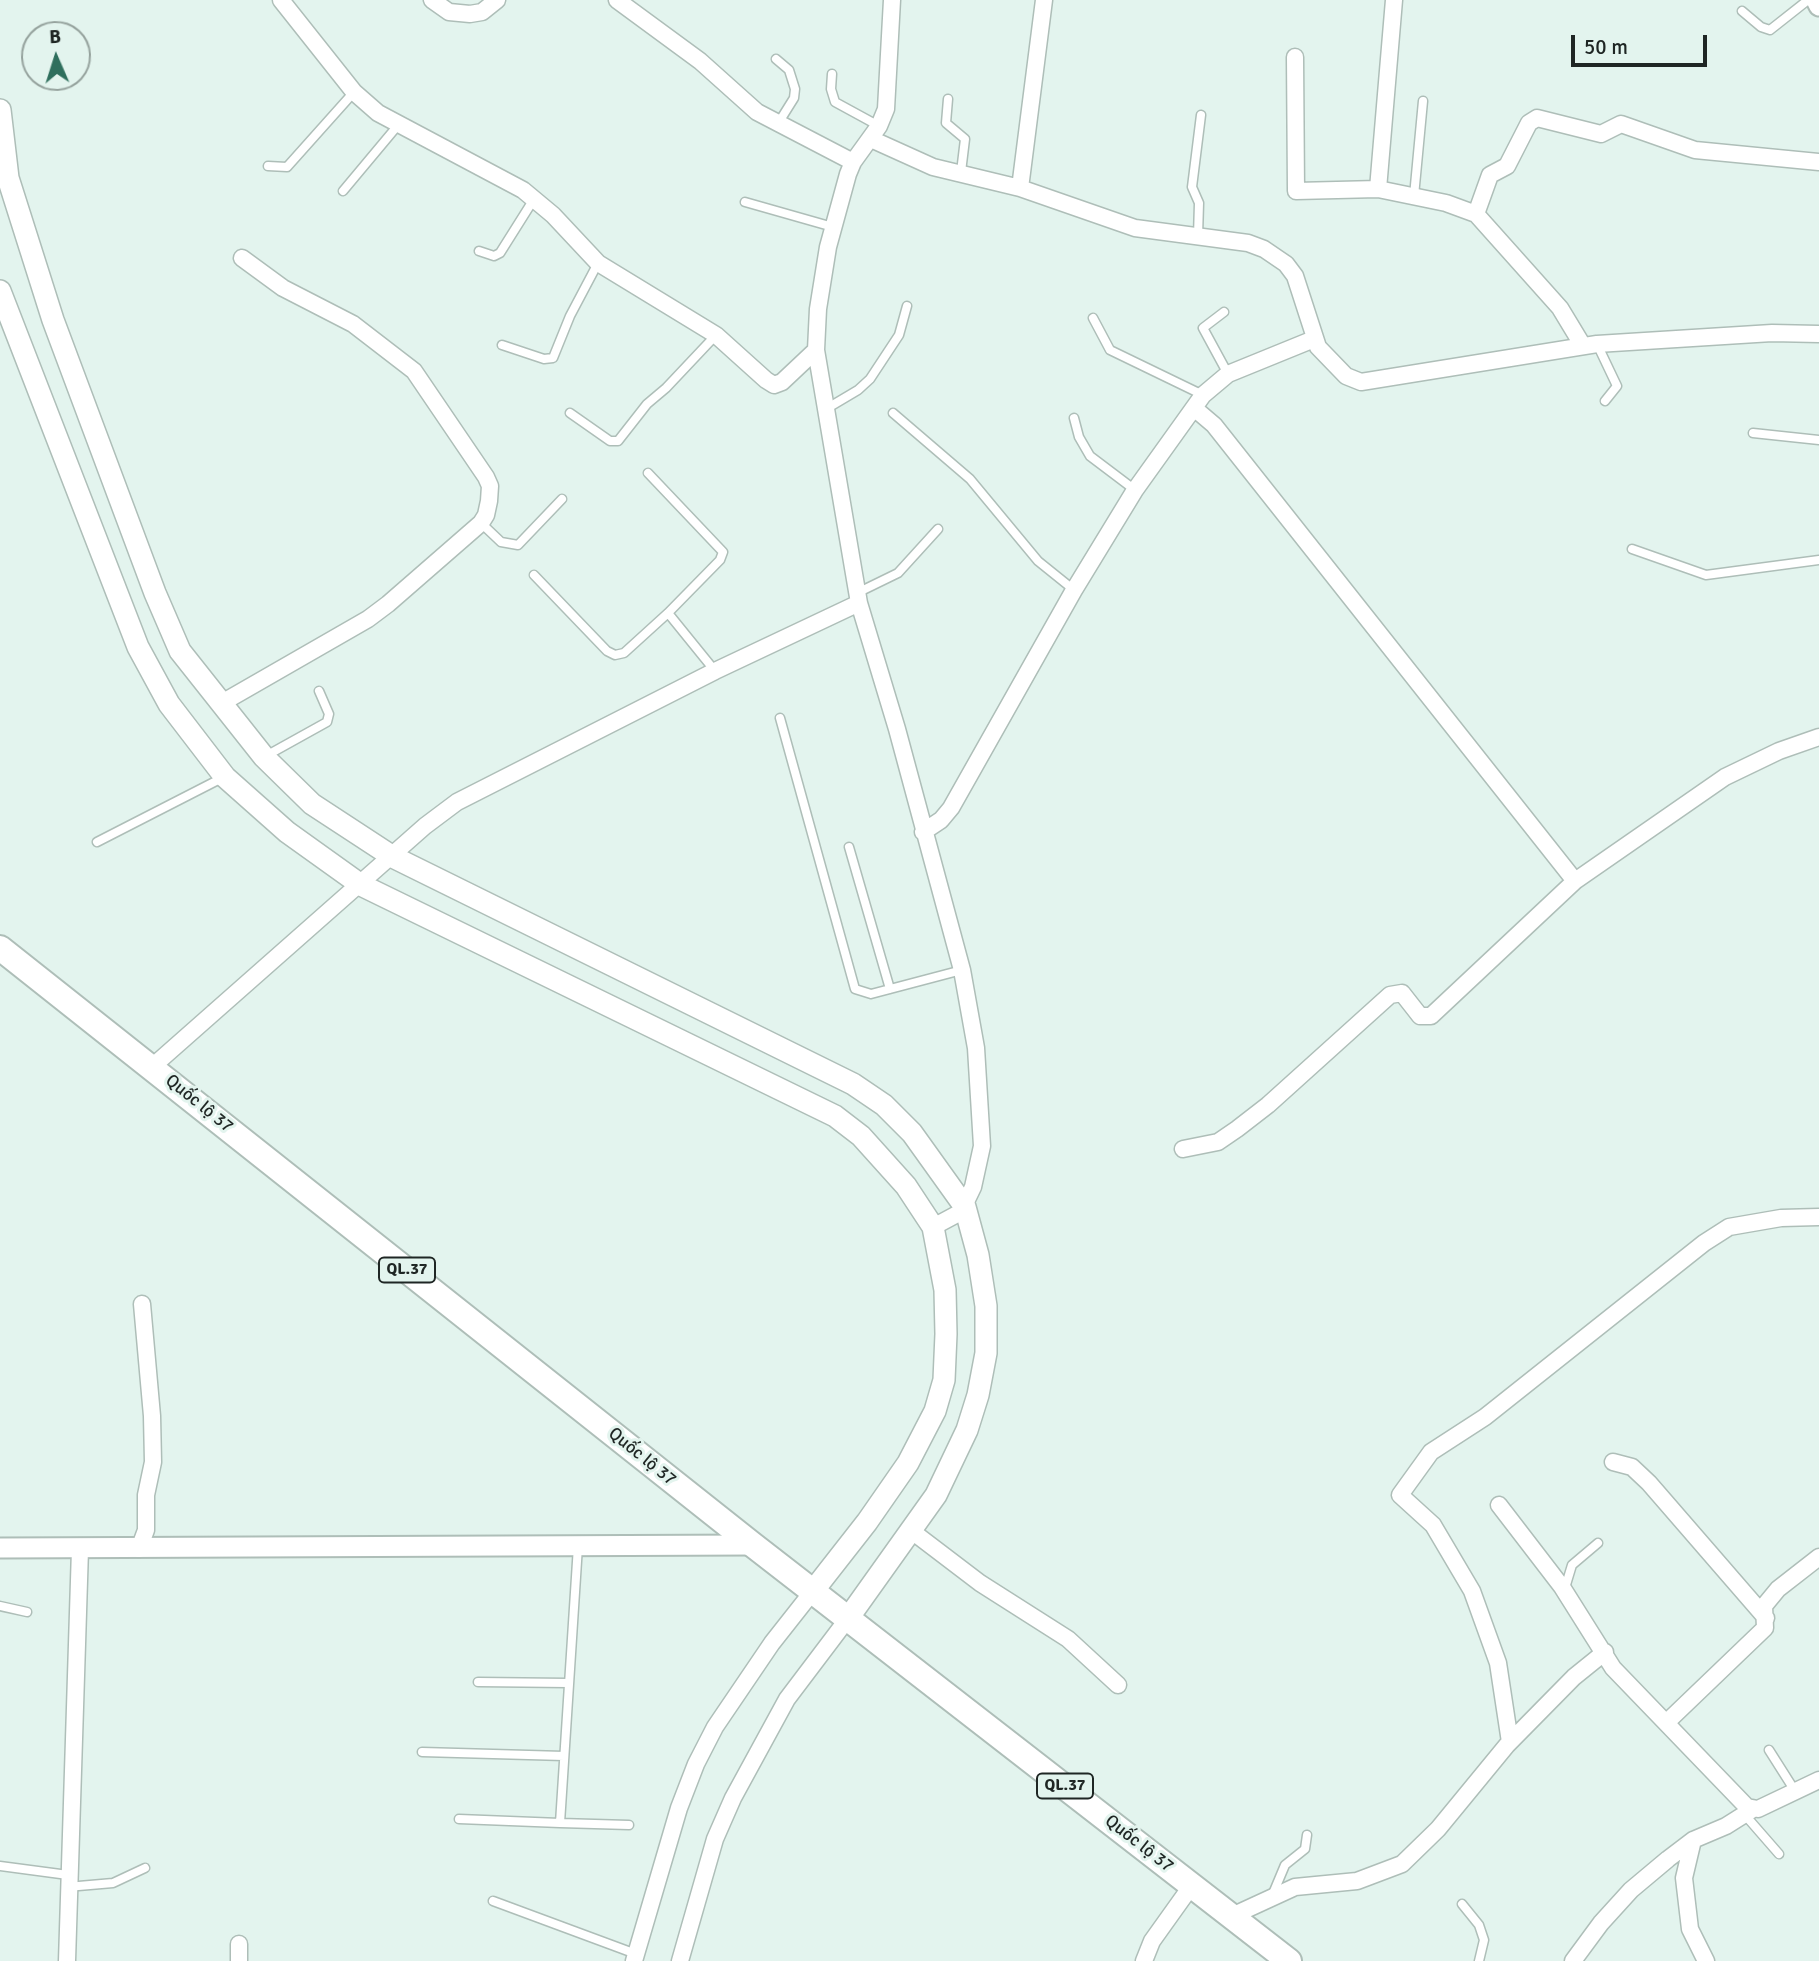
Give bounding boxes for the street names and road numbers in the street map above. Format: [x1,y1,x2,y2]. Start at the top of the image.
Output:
street label: Quốc lộ 37 [161,1070,237,1138]
road number: QL.37 [379,1258,435,1282]
street label: Quốc lộ 37 [604,1423,680,1491]
road number: QL.37 [1037,1774,1093,1798]
street label: Quốc lộ 37 [1100,1810,1178,1878]

